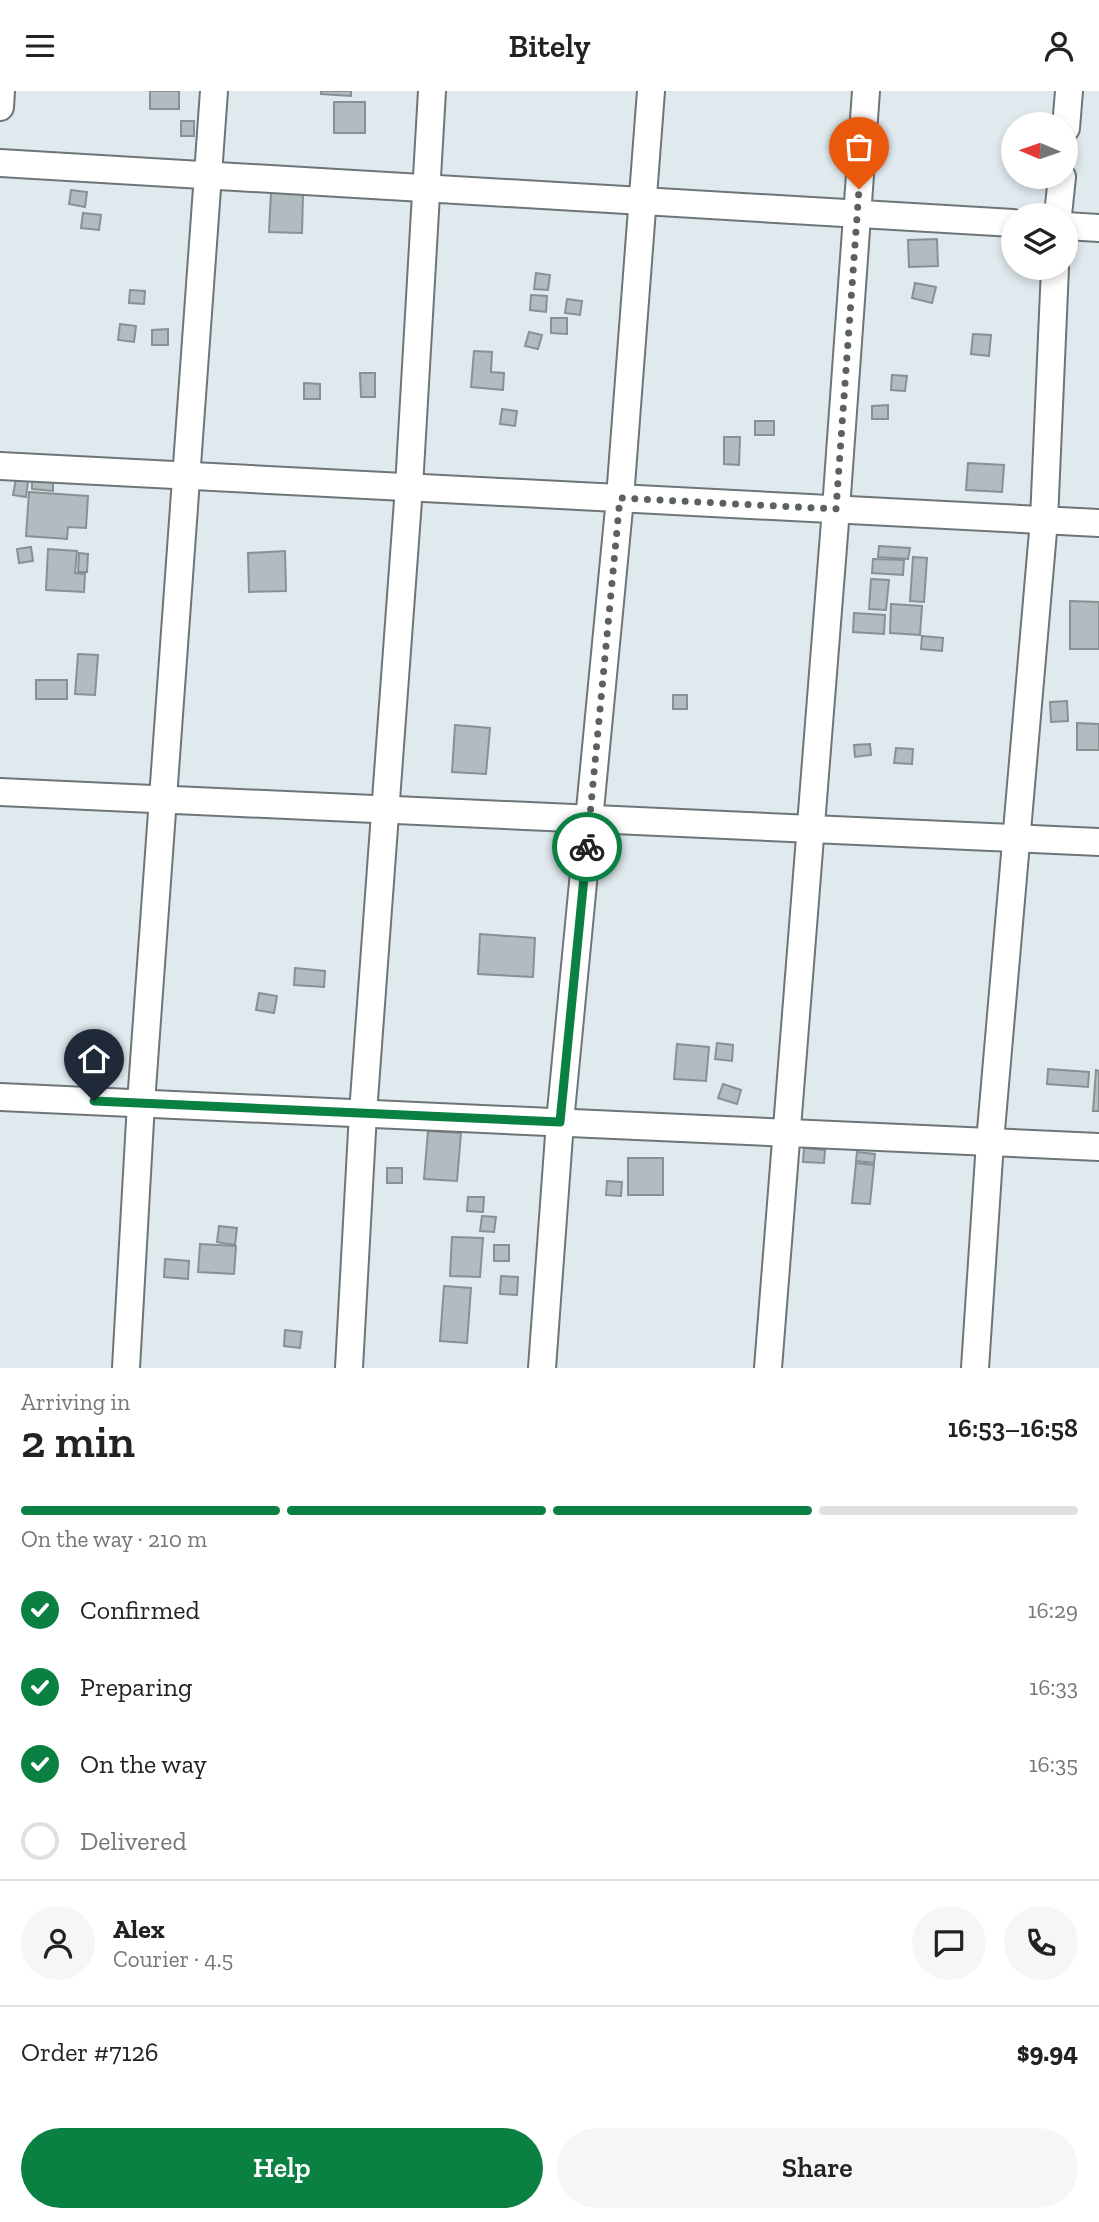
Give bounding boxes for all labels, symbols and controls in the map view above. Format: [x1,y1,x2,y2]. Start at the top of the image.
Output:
icon: menu [21,27,59,65]
text: Bitely [509,27,590,65]
icon: person [1040,27,1078,65]
north arrow [1001,112,1078,189]
map controls [1001,112,1078,280]
pin [829,117,889,189]
icon: bag [840,128,878,166]
button: layers [1001,203,1078,280]
courier [552,812,622,882]
icon: bike [568,828,606,866]
pin [64,1029,124,1101]
icon: home [75,1040,113,1078]
text: Arriving in [21,1388,130,1416]
text: 16:53–16:58 [948,1412,1078,1444]
text: 2 min [21,1414,135,1469]
text: On the way · 210 m [21,1525,207,1553]
icon: check [21,1591,59,1629]
text: Confirmed [80,1594,200,1626]
text: 16:29 [1028,1596,1078,1624]
icon: check [21,1668,59,1706]
text: Preparing [80,1671,192,1703]
text: 16:33 [1029,1673,1078,1701]
icon: check [21,1745,59,1783]
text: On the way [80,1748,207,1780]
text: 16:35 [1029,1750,1078,1778]
text: Delivered [80,1825,187,1857]
button: person [21,1906,95,1980]
button: chat [912,1906,986,1980]
button: phone [1004,1906,1078,1980]
text: Alex [113,1913,165,1945]
text: Courier · 4.5 [113,1945,233,1973]
text: Order #7126 [21,2036,159,2068]
text: $9.94 [1017,2036,1078,2068]
button: Help [21,2128,543,2208]
button: Share [557,2128,1078,2208]

